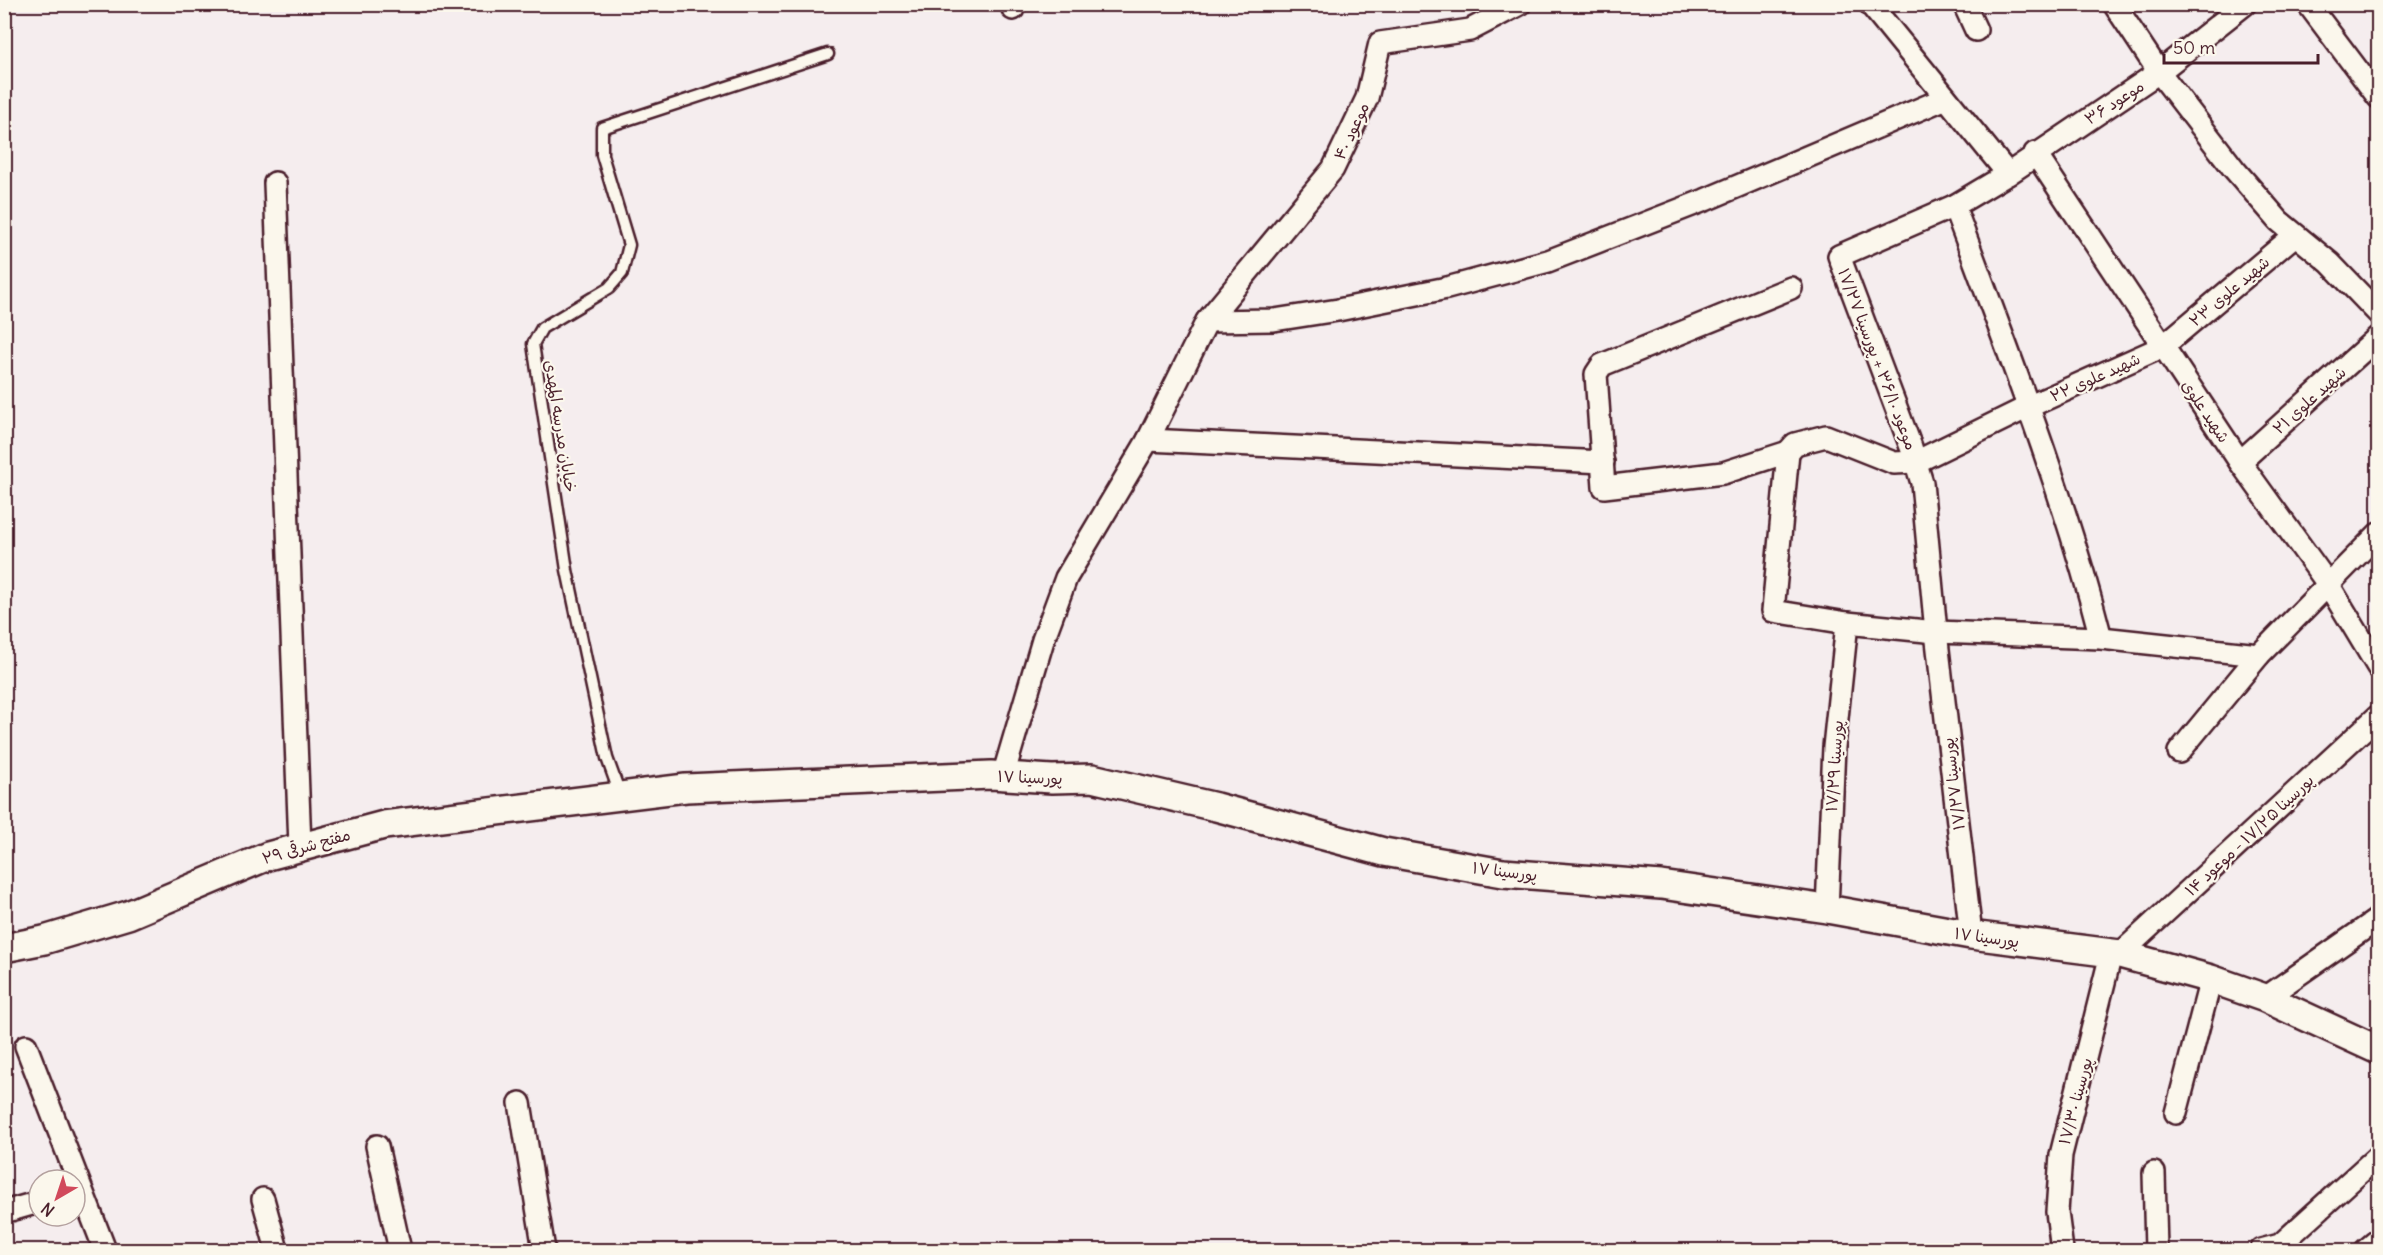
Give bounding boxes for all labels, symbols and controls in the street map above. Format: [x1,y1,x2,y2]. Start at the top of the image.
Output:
scale bar [2164,27,2318,65]
text: 50 m [2173,36,2215,59]
street label: موعود ۳۶ [2081,75,2148,129]
street label: موعود ۴۰ [1329,99,1374,163]
street label: شهید علوی ۲۳ [2185,251,2274,331]
street label: موعود ۳۶/۱۰ + پورسینا ۱۷/۲۷ [1833,265,1922,453]
street label: شهید علوی ۲۲ [2047,348,2144,407]
street label: خیابان مدرسه المهدی [541,358,581,494]
street label: شهید علوی ۲۱ [2268,362,2350,439]
street label: شهید علوی [2177,376,2234,447]
street label: پورسینا ۱۷/۲۹ [1821,719,1848,813]
street label: پورسینا ۱۷/۲۷ [1937,736,1970,831]
street label: پورسینا ۱۷ [997,766,1063,789]
street label: پورسینا ۱۷/۲۵ - موعود ۱۴ [2180,770,2318,901]
street label: مفتح شرقی ۲۹ [260,824,353,869]
street label: پورسینا ۱۷ [1471,857,1539,886]
street label: پورسینا ۱۷ [1953,923,2021,952]
street label: پورسینا ۱۷/۳۰ [2054,1055,2097,1147]
north arrow [27,1168,87,1228]
text: N [37,1198,58,1221]

